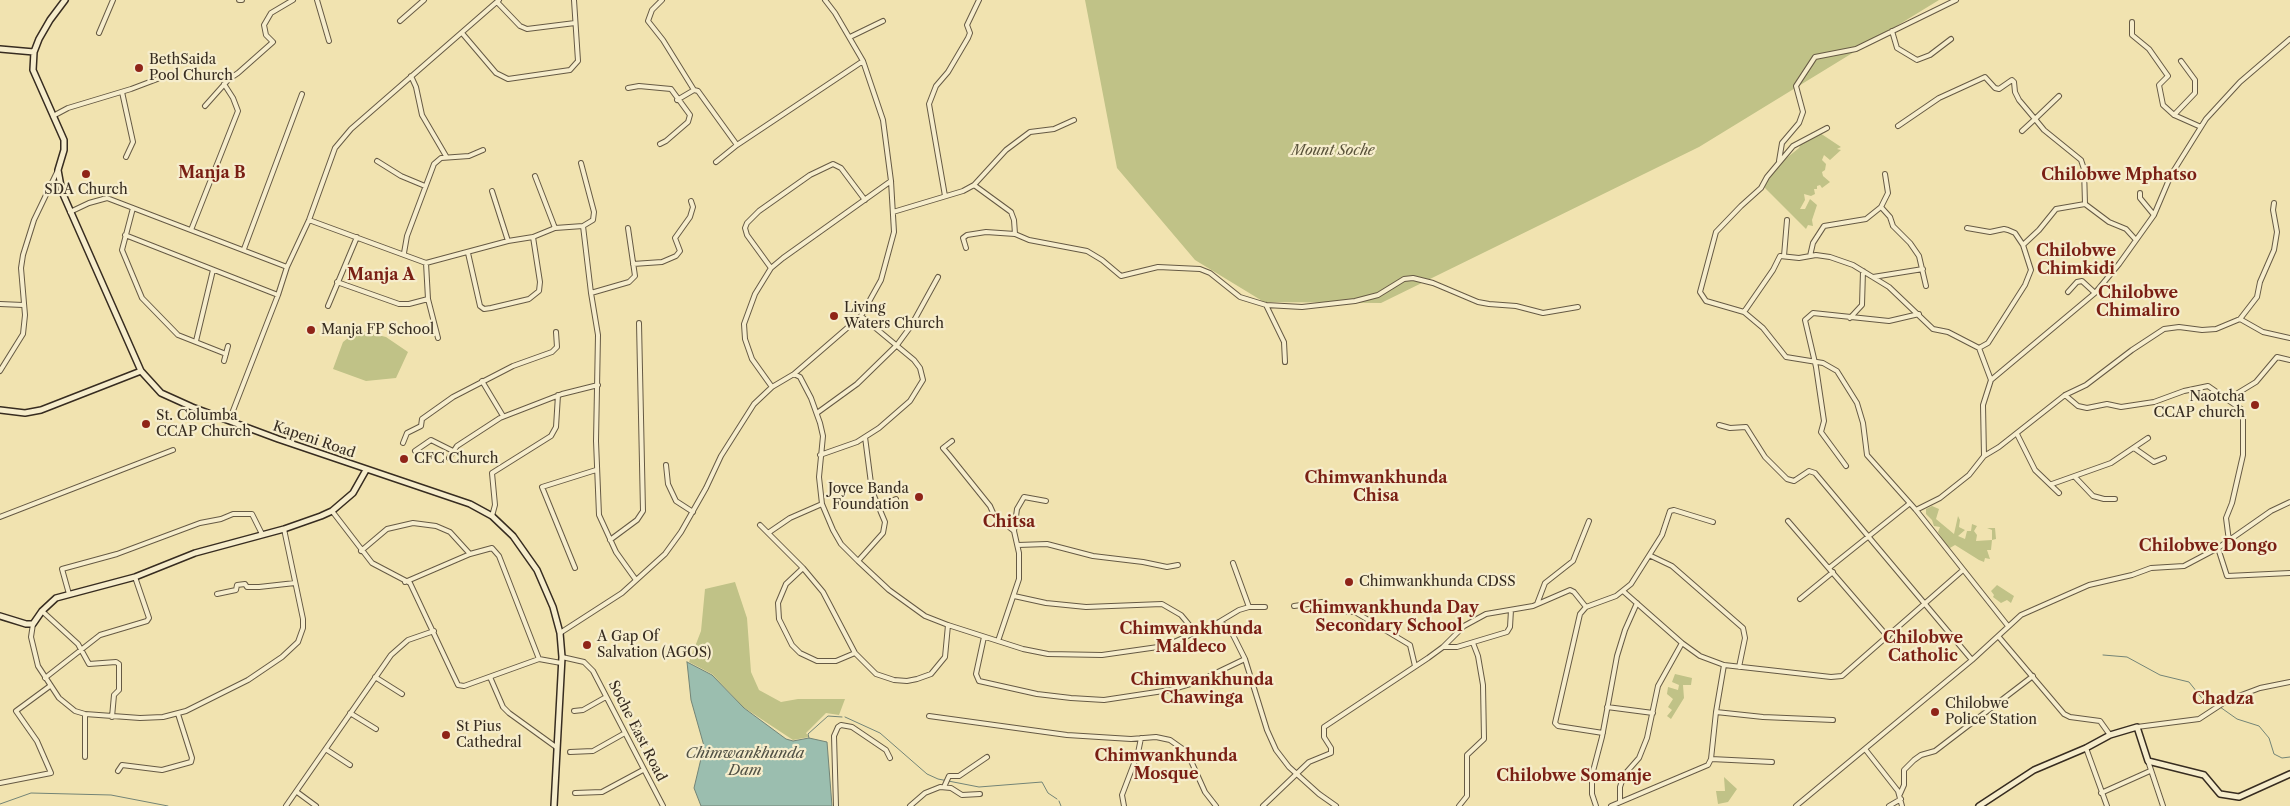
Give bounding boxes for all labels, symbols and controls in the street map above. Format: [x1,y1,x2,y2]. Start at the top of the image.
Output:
place label: BethSaida Pool Church [149,52,233,84]
marker: BethSaida Pool Church [133,62,145,74]
park label: Mount Soche [1292,143,1374,159]
district label: Manja B [178,163,246,183]
district label: Chilobwe Mphatso [2041,165,2197,185]
marker: SDA Church [80,168,92,180]
place label: SDA Church [44,182,128,198]
district label: Chilobwe Chimkidi [2036,241,2116,279]
district label: Manja A [347,265,415,285]
district label: Chilobwe Chimaliro [2096,283,2180,321]
place label: Living Waters Church [844,300,944,332]
marker: Living Waters Church [828,310,840,322]
place label: Manja FP School [321,322,434,338]
marker: Manja FP School [305,324,317,336]
place label: Naotcha CCAP church [2153,389,2245,422]
marker: Naotcha CCAP church [2249,399,2261,411]
place label: St. Columba CCAP Church [156,408,251,441]
marker: St. Columba CCAP Church [140,418,152,430]
street label: Kapeni Road [271,418,357,462]
place label: CFC Church [414,451,498,467]
marker: CFC Church [398,453,410,465]
district label: Chimwankhunda Chisa [1304,468,1448,506]
place label: Joyce Banda Foundation [828,481,909,514]
marker: Joyce Banda Foundation [913,491,925,503]
district label: Chitsa [983,512,1035,532]
district label: Chilobwe Dongo [2139,536,2277,556]
place label: Chimwankhunda CDSS [1359,574,1516,590]
marker: Chimwankhunda CDSS [1343,576,1355,588]
district label: Chimwankhunda Day Secondary School [1299,598,1479,636]
district label: Chimwankhunda Maldeco [1119,619,1263,657]
district label: Chilobwe Catholic [1883,628,1963,666]
place label: A Gap Of Salvation (AGOS) [597,629,711,662]
marker: A Gap Of Salvation (AGOS) [581,639,593,651]
district label: Chimwankhunda Chawinga [1130,670,1274,708]
street label: Soche East Road [604,678,670,784]
district label: Chadza [2192,689,2254,709]
place label: Chilobwe Police Station [1945,696,2037,729]
marker: Chilobwe Police Station [1929,706,1941,718]
place label: St Pius Cathedral [456,719,522,752]
marker: St Pius Cathedral [440,729,452,741]
water label: Chimwankhunda Dam [685,745,805,780]
district label: Chimwankhunda Mosque [1094,746,1238,784]
district label: Chilobwe Somanje [1496,766,1652,786]

